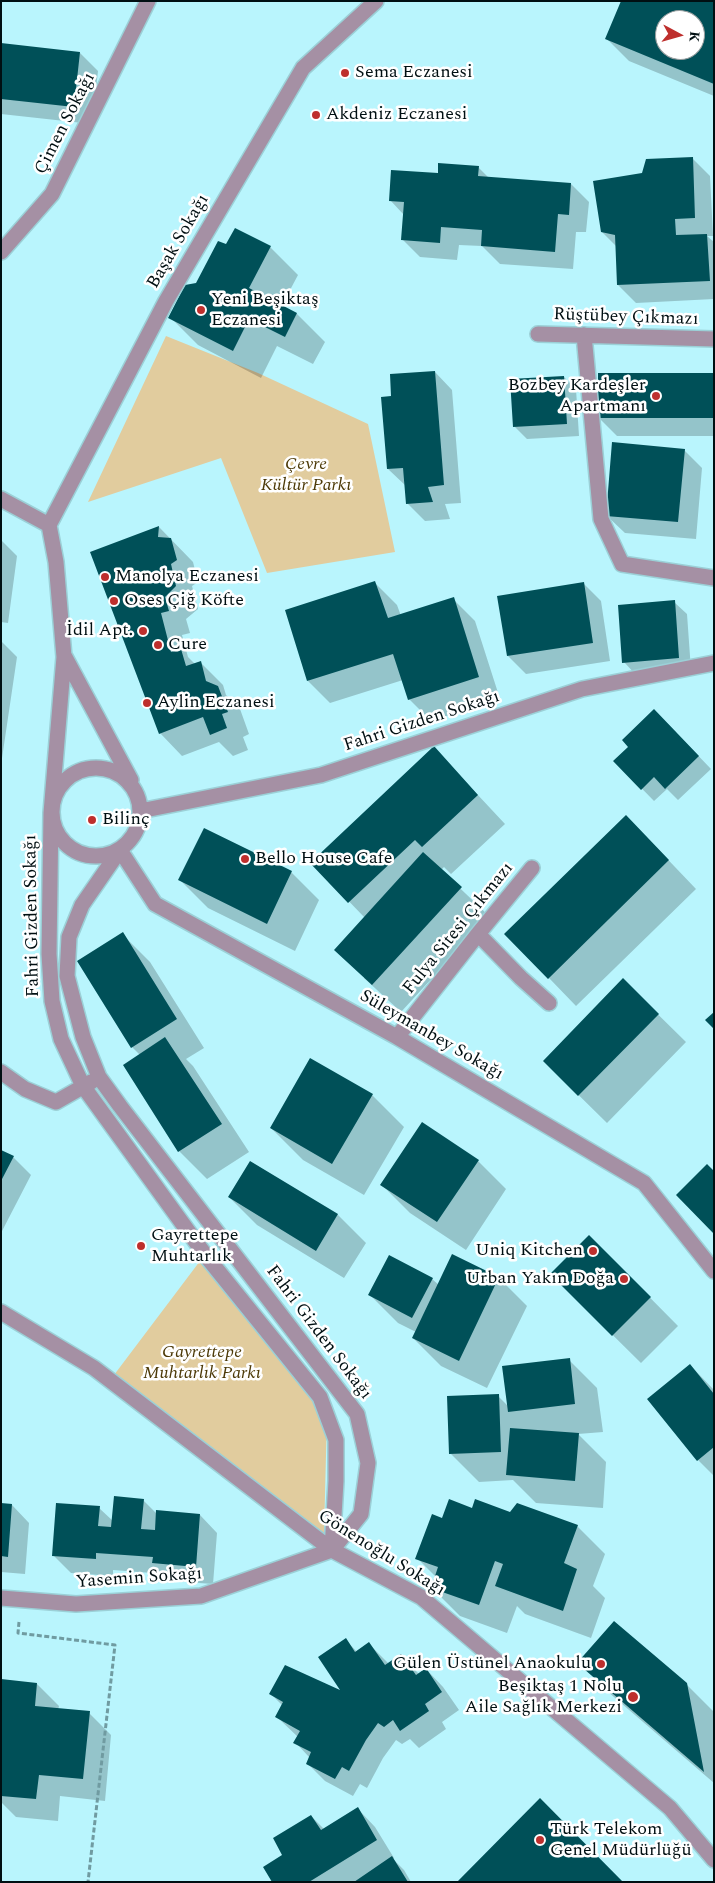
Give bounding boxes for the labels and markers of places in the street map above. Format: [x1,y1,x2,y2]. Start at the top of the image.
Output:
place label: Sema Eczanesi [355,62,473,84]
marker: Sema Eczanesi [339,67,351,79]
place label: Akdeniz Eczanesi [326,104,467,126]
marker: Akdeniz Eczanesi [310,109,322,121]
place label: Yeni Beşiktaş Eczanesi [211,289,319,332]
marker: Yeni Beşiktaş Eczanesi [195,304,207,316]
place label: Bozbey Kardeşler Apartmanı [508,375,646,418]
marker: Bozbey Kardeşler Apartmanı [650,390,662,402]
place label: Manolya Eczanesi [115,566,259,588]
marker: Manolya Eczanesi [99,571,111,583]
place label: Oses Çiğ Köfte [124,590,244,612]
marker: Oses Çiğ Köfte [108,595,120,607]
place label: İdil Apt. [66,620,133,642]
marker: İdil Apt. [137,625,149,637]
place label: Cure [168,634,207,656]
marker: Cure [152,639,164,651]
place label: Aylin Eczanesi [157,692,275,714]
marker: Aylin Eczanesi [141,697,153,709]
place label: Bilinç [102,809,150,831]
marker: Bilinç [86,814,98,826]
place label: Bello House Cafe [255,848,392,870]
marker: Bello House Cafe [239,853,251,865]
place label: Gayrettepe Muhtarlık [151,1225,238,1268]
marker: Gayrettepe Muhtarlık [135,1240,147,1252]
place label: Uniq Kitchen [475,1240,583,1262]
marker: Uniq Kitchen [587,1245,599,1257]
place label: Urban Yakın Doğa [466,1268,614,1290]
marker: Urban Yakın Doğa [618,1273,630,1285]
place label: Gülen Üstünel Anaokulu [393,1653,591,1675]
marker: Gülen Üstünel Anaokulu [595,1658,607,1670]
place label: Beşiktaş 1 Nolu Aile Sağlık Merkezi [465,1676,622,1718]
marker: Beşiktaş 1 Nolu Aile Sağlık Merkezi [626,1690,640,1704]
place label: Türk Telekom Genel Müdürlüğü [550,1819,691,1862]
marker: Türk Telekom Genel Müdürlüğü [534,1834,546,1846]

